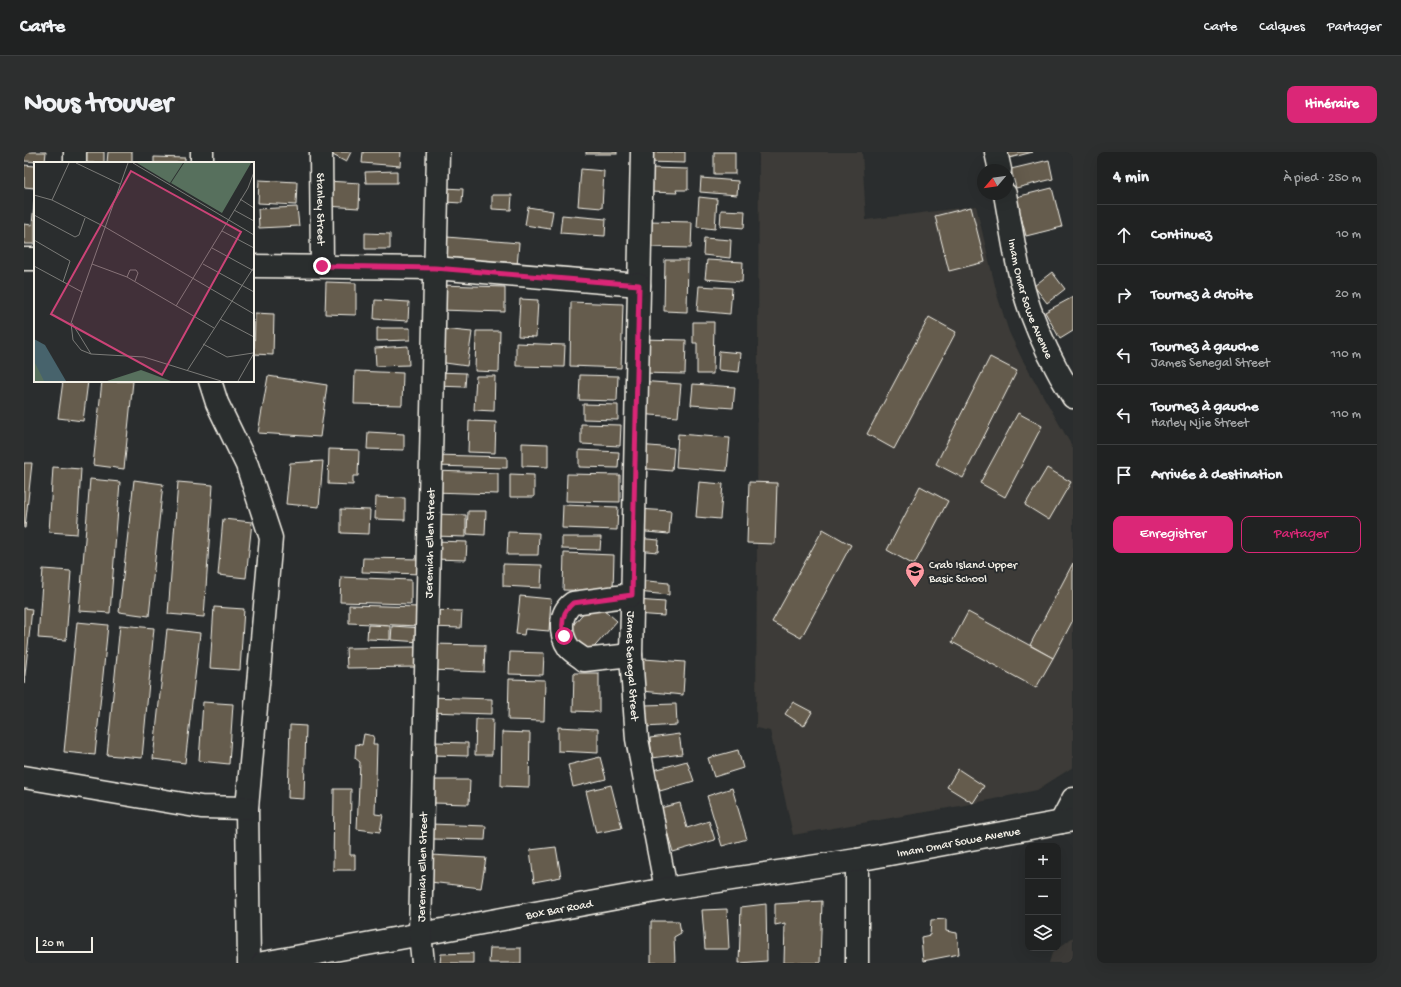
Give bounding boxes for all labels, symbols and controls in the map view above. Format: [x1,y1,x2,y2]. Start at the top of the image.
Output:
text: Carte [20,16,65,39]
text: Carte [1204,19,1237,36]
text: Calques [1259,19,1305,36]
text: Partager [1327,19,1381,36]
button: Itinéraire [1287,86,1377,123]
text: Nous trouver [24,88,173,121]
inset map [34,162,254,382]
north arrow [977,164,1013,200]
text: 4 min [1113,168,1149,188]
text: À pied · 250 m [1284,171,1361,186]
street label: Stanley Street [312,173,327,246]
icon: ahead [1113,224,1135,246]
text: Continuez [1151,226,1212,244]
text: 10 m [1336,227,1361,242]
street label: Imam Omar Sowe Avenue [1004,238,1056,362]
route end [313,257,331,275]
icon: right [1113,284,1135,306]
text: Tournez à droite [1151,286,1253,304]
text: 20 m [1335,287,1361,302]
text: Tournez à gauche [1151,338,1259,356]
icon: left [1113,344,1135,366]
text: 110 m [1331,347,1361,362]
text: James Senegal Street [1151,356,1270,371]
text: Tournez à gauche [1151,398,1259,416]
icon: left [1113,404,1135,426]
text: 110 m [1331,407,1361,422]
text: Harley Njie Street [1151,416,1249,431]
icon: arrive [1113,464,1135,486]
text: Arrivée à destination [1151,466,1282,484]
street label: Jeremiah Ellen Street [423,487,439,598]
button: Enregistrer [1113,516,1233,553]
button: Partager [1241,516,1361,553]
place label: Crab Island Upper Basic School [928,559,1019,587]
school or university icon: Crab Island Upper Basic School [904,560,926,588]
street label: James Senegal Street [622,611,641,722]
route start [555,627,573,645]
street label: Jeremiah Ellen Street [415,811,432,922]
street label: Imam Omar Sowe Avenue [896,825,1022,861]
map controls [1025,843,1061,951]
button: + [1025,843,1061,879]
button: − [1025,879,1061,915]
street label: Box Bar Road [524,897,595,924]
button: layers [1025,915,1061,951]
scale bar [36,935,93,954]
text: 20 m [42,938,64,950]

